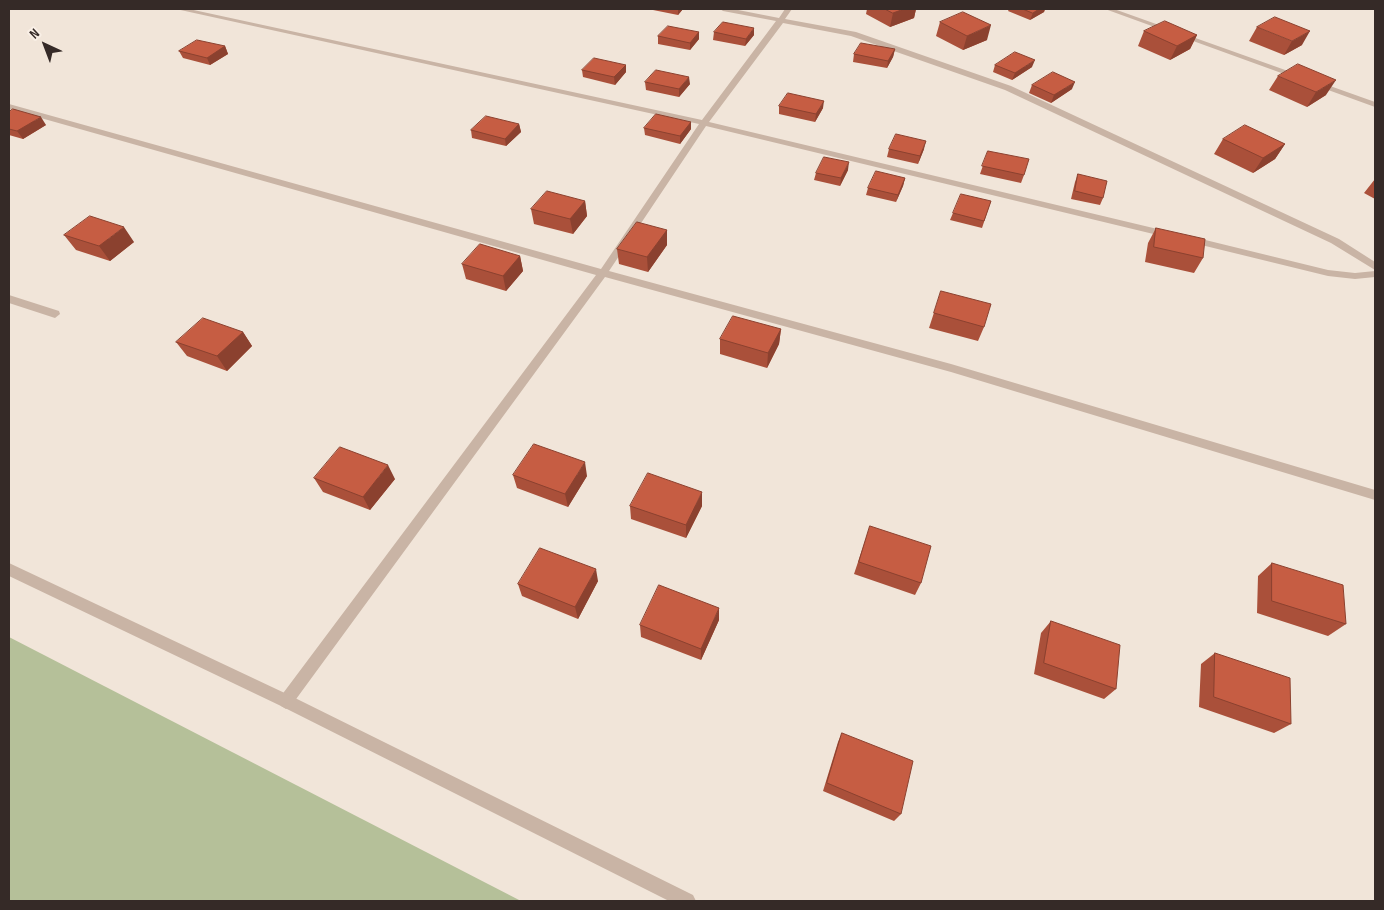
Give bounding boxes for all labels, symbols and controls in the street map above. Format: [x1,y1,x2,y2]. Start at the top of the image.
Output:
north arrow [20,20,70,70]
text: N [26,25,43,42]

